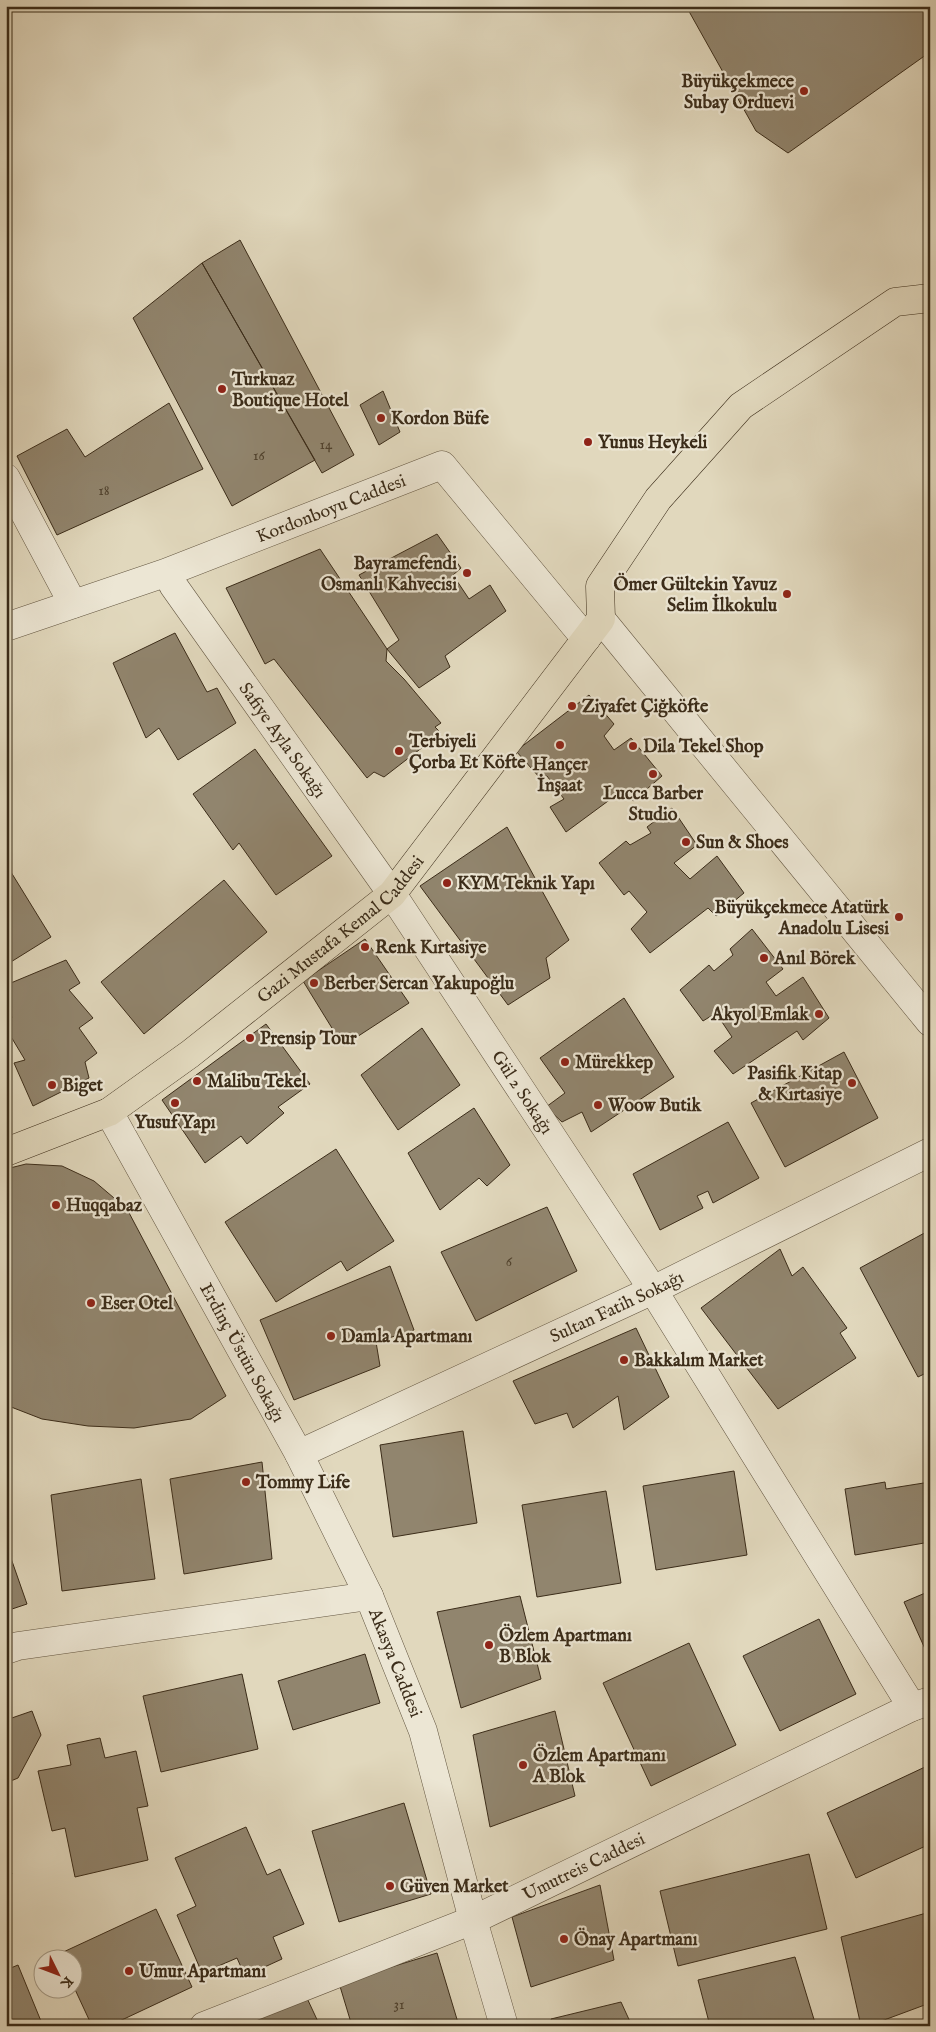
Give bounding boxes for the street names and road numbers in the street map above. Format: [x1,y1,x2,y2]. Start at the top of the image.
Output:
street label: Kordonboyu Caddesi [253,470,410,549]
street label: Safiye Ayla Sokağı [233,679,331,803]
street label: Gazi Mustafa Kemal Caddesi [253,851,430,1009]
street label: Gül 2 Sokağı [485,1047,557,1139]
street label: Sultan Fatih Sokağı [546,1266,688,1349]
street label: Erdinç Üstün Sokağı [193,1279,289,1427]
street label: Akasya Caddesi [362,1604,426,1721]
street label: Umutreis Caddesi [519,1828,649,1907]

